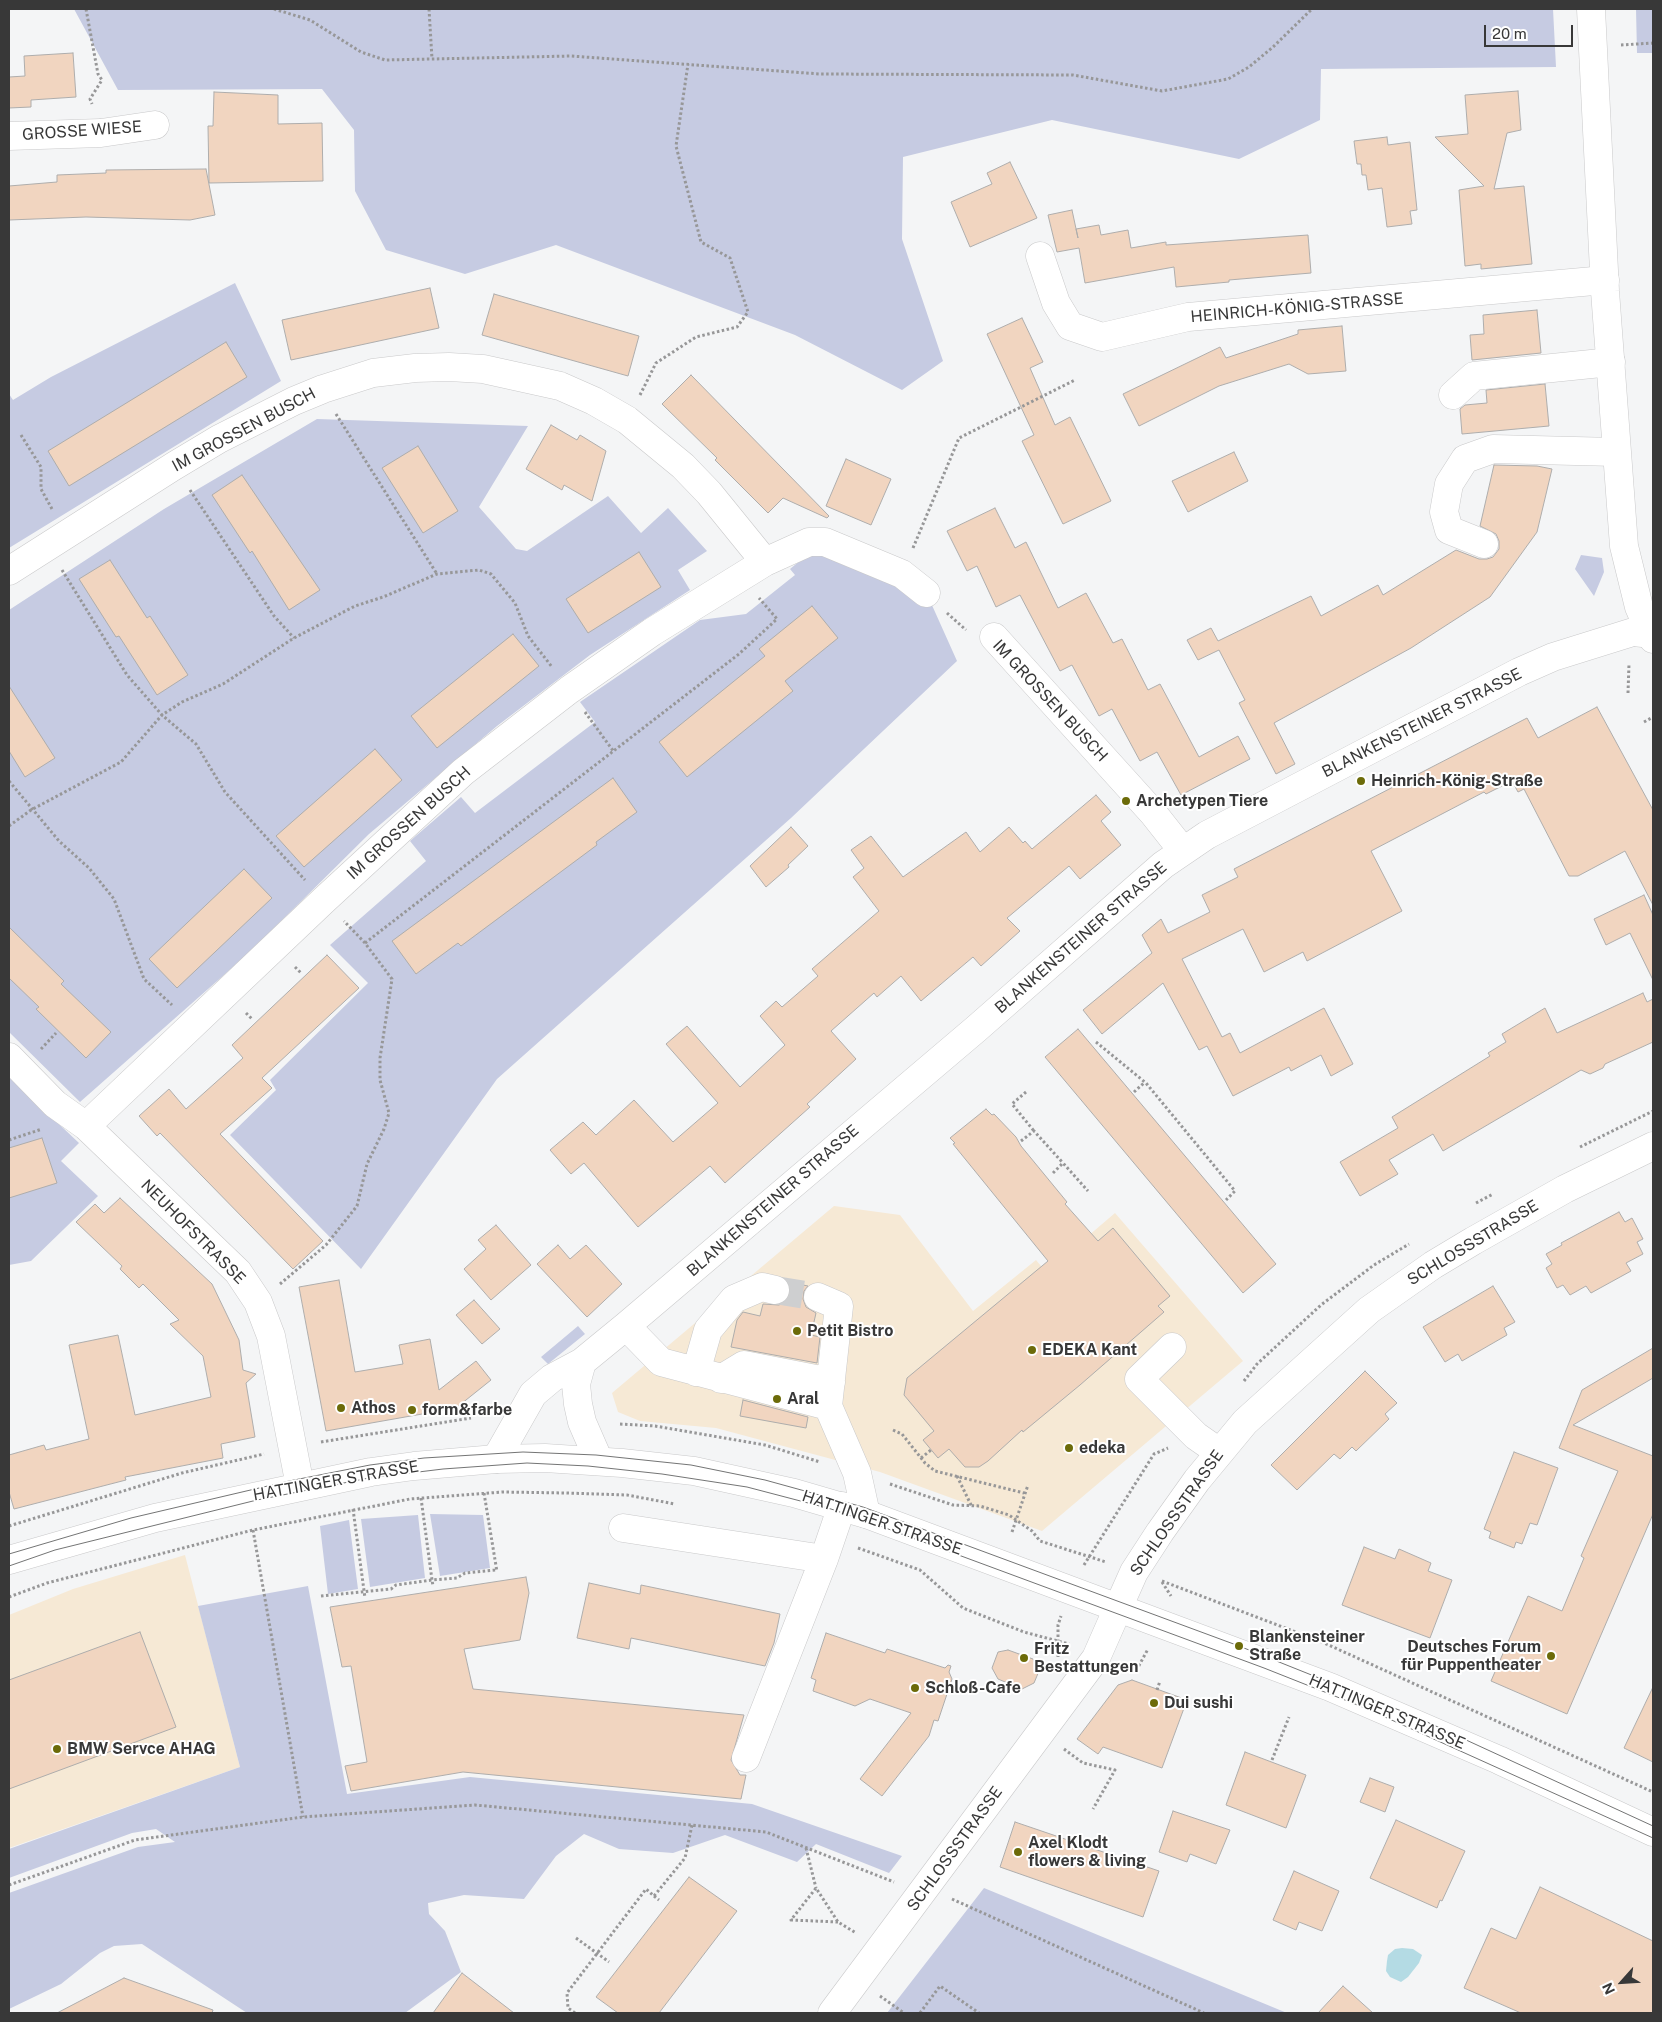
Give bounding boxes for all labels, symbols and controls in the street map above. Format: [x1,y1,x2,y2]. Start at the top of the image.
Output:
scale bar [1487,15,1576,47]
text: 20 m [1492,25,1527,42]
street label: GROSSE WIESE [22,117,142,145]
street label: HEINRICH-KÖNIG-STRASSE [1190,289,1404,327]
street label: IM GROSSEN BUSCH [169,384,319,476]
street label: IM GROSSEN BUSCH [988,636,1112,766]
street label: BLANKENSTEINER STRASSE [1319,664,1525,782]
street label: IM GROSSEN BUSCH [343,762,475,884]
place label: Heinrich-König-Straße [1371,771,1543,791]
marker: Heinrich-König-Straße [1355,775,1367,787]
place label: Archetypen Tiere [1136,791,1268,811]
marker: Archetypen Tiere [1120,795,1132,807]
street label: BLANKENSTEINER STRASSE [991,858,1171,1018]
street label: BLANKENSTEINER STRASSE [683,1121,863,1281]
street label: NEUHOFSTRASSE [137,1176,249,1288]
street label: SCHLOSSSTRASSE [1404,1196,1542,1290]
place label: Petit Bistro [807,1321,893,1341]
marker: Petit Bistro [791,1325,803,1337]
place label: EDEKA Kant [1042,1340,1137,1360]
marker: EDEKA Kant [1026,1344,1038,1356]
place label: Aral [787,1389,819,1409]
marker: Aral [771,1393,783,1405]
place label: Athos [351,1398,396,1418]
place label: form&farbe [422,1400,512,1420]
marker: Athos [335,1402,347,1414]
marker: form&farbe [406,1404,418,1416]
place label: edeka [1079,1438,1125,1458]
marker: edeka [1063,1442,1075,1454]
street label: SCHLOSSSTRASSE [1126,1446,1228,1580]
street label: HATTINGER STRASSE [252,1457,420,1505]
street label: HATTINGER STRASSE [799,1487,965,1559]
place label: Blankensteiner Straße [1249,1627,1365,1665]
place label: Deutsches Forum für Puppentheater [1401,1637,1541,1675]
place label: Fritz Bestattungen [1034,1639,1138,1677]
marker: Blankensteiner Straße [1233,1640,1245,1652]
marker: Deutsches Forum für Puppentheater [1545,1650,1557,1662]
marker: Fritz Bestattungen [1018,1652,1030,1664]
street label: HATTINGER STRASSE [1306,1670,1468,1754]
place label: Schloß-Cafe [925,1678,1021,1698]
marker: Schloß-Cafe [909,1682,921,1694]
place label: Dui sushi [1164,1693,1233,1713]
marker: Dui sushi [1148,1697,1160,1709]
place label: BMW Servce AHAG [67,1739,216,1759]
marker: BMW Servce AHAG [51,1743,63,1755]
street label: SCHLOSSSTRASSE [903,1783,1007,1915]
place label: Axel Klodt flowers & living [1028,1833,1146,1871]
marker: Axel Klodt flowers & living [1012,1846,1024,1858]
north arrow [1597,1957,1647,2007]
text: N [1599,1980,1618,1997]

